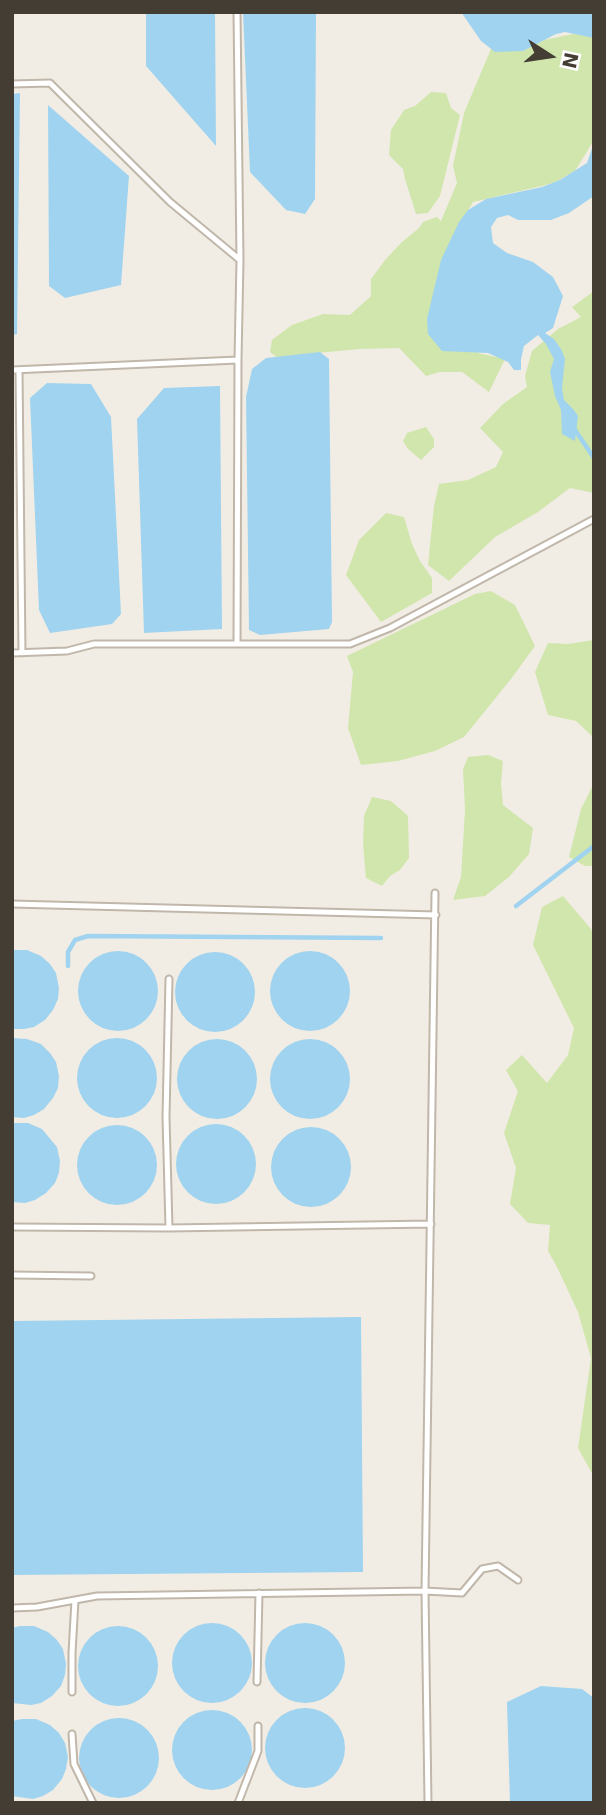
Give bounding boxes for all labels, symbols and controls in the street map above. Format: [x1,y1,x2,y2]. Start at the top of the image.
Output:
north arrow [515,21,585,91]
text: N [558,50,583,70]

